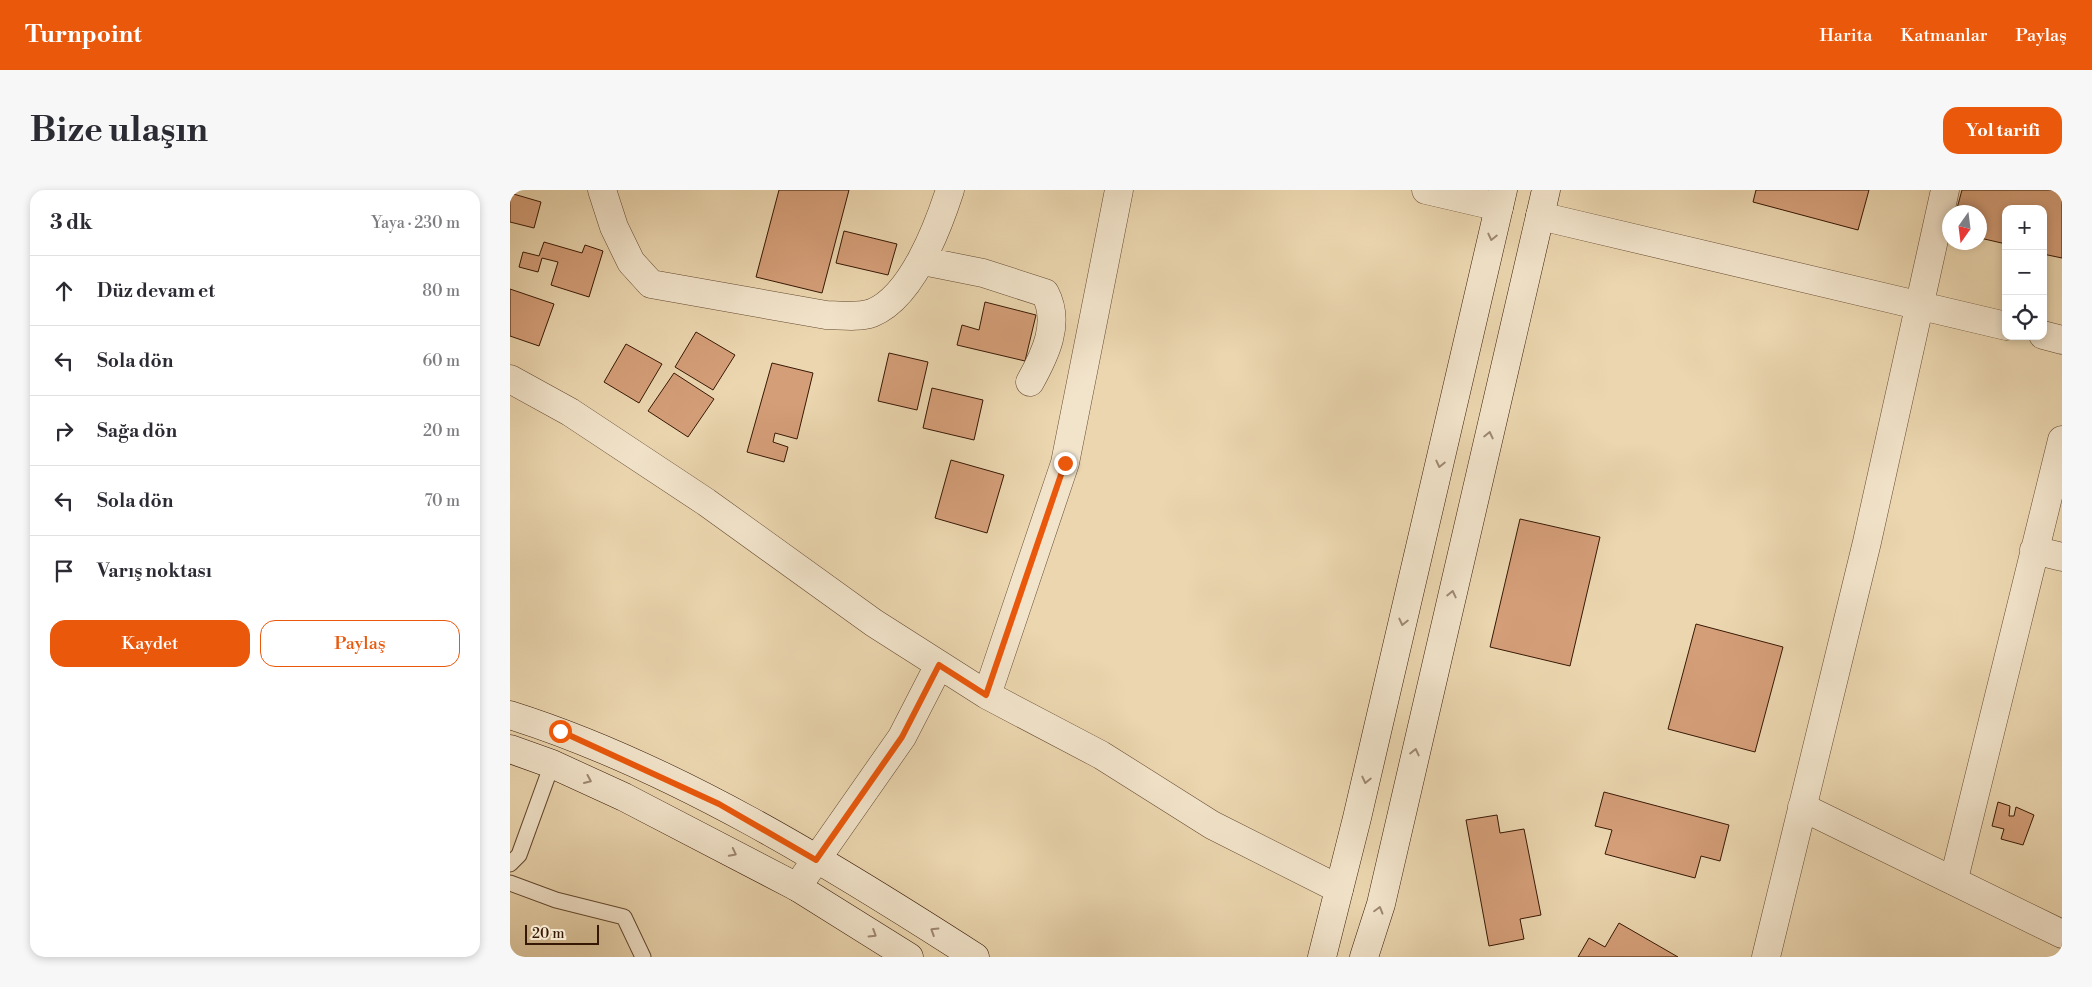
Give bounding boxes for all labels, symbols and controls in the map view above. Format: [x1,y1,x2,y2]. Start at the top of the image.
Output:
text: Turnpoint [25,20,142,50]
text: Harita [1819,24,1872,47]
text: Katmanlar [1900,24,1988,47]
text: Paylaş [2016,24,2067,47]
button: Yol tarifi [1943,107,2062,154]
text: Bize ulaşın [30,109,208,152]
north arrow [1942,205,1987,250]
map controls [2002,205,2047,340]
button: + [2002,205,2047,250]
text: 3 dk [50,210,92,236]
text: Yaya · 230 m [371,213,460,233]
one-way arrow [1487,233,1498,242]
button: − [2002,250,2047,295]
icon: ahead [50,277,78,305]
text: Düz devam et [97,279,215,303]
text: 80 m [422,281,460,301]
button: locate [2002,295,2047,340]
icon: left [50,347,78,375]
text: Sola dön [97,349,173,373]
text: 60 m [422,351,460,371]
icon: right [50,417,78,445]
text: Sağa dön [97,419,177,443]
text: 20 m [423,421,460,441]
one-way arrow [1483,431,1494,440]
route end [1054,452,1077,475]
one-way arrow [1435,459,1446,468]
icon: left [50,487,78,515]
text: Sola dön [97,489,173,513]
text: 70 m [424,491,460,511]
icon: arrive [50,557,78,585]
text: Varış noktası [97,559,212,583]
one-way arrow [1446,589,1457,598]
one-way arrow [1398,618,1409,627]
button: Kaydet [50,620,250,667]
button: Paylaş [260,620,460,667]
route start [549,720,572,743]
one-way arrow [1409,748,1420,757]
one-way arrow [583,774,592,785]
one-way arrow [1361,776,1372,785]
one-way arrow [728,847,737,857]
one-way arrow [1373,907,1383,915]
scale bar [525,922,599,945]
text: 20 m [532,925,564,943]
one-way arrow [930,927,939,937]
one-way arrow [868,928,877,938]

